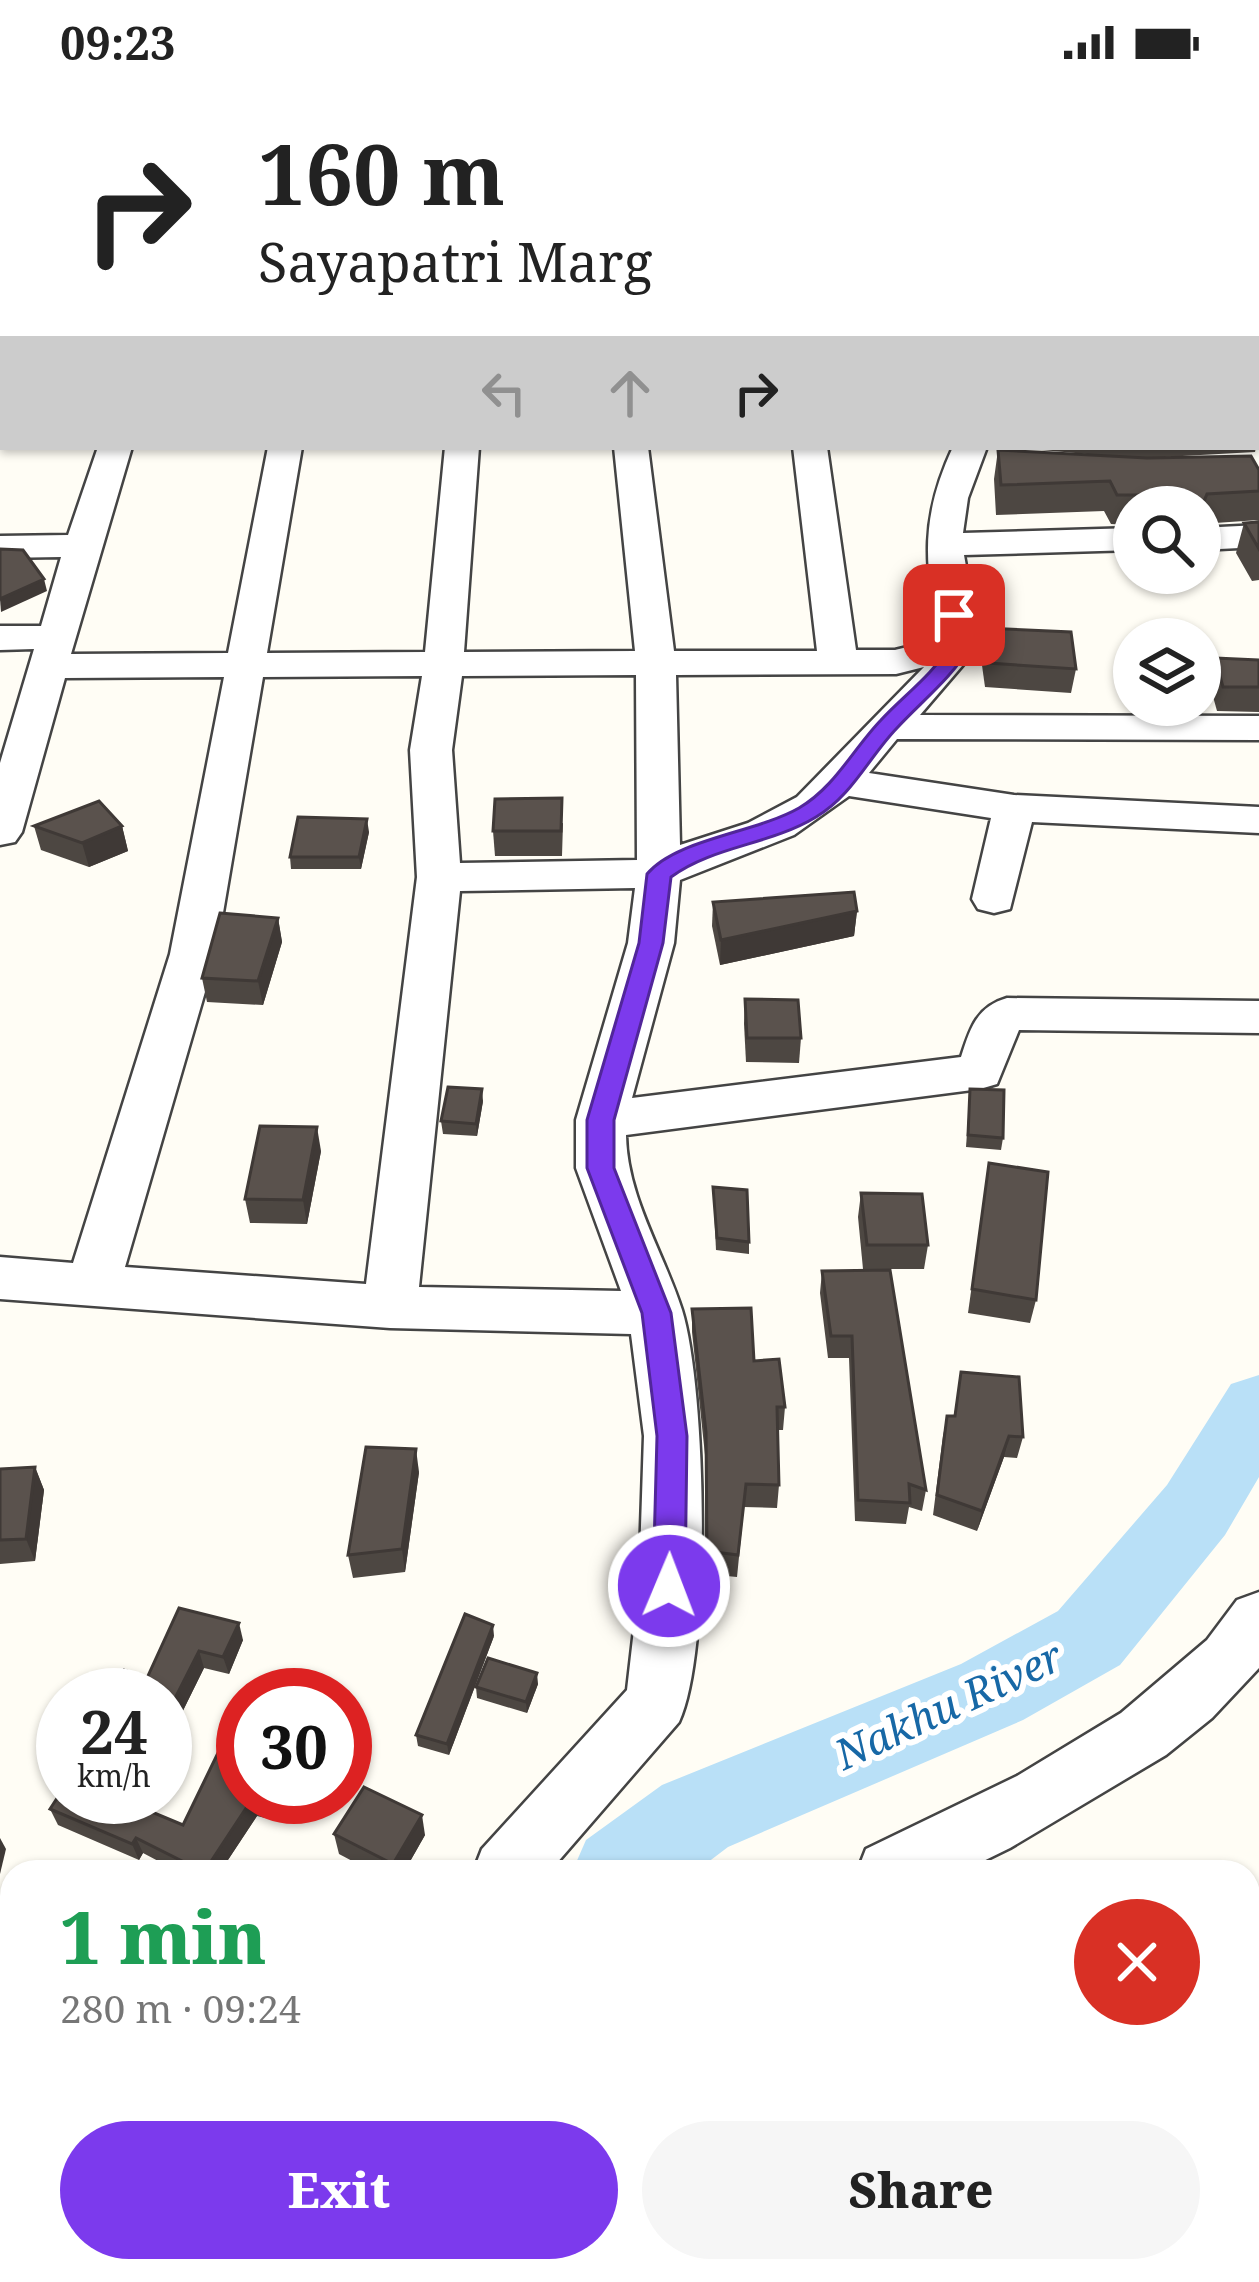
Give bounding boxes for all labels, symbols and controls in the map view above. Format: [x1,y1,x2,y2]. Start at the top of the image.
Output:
text: 09:23 [60,12,175,73]
text: 160 m [258,115,505,230]
icon: right [60,132,216,288]
text: Sayapatri Marg [258,224,652,298]
icon: left [471,360,537,426]
icon: ahead [597,360,663,426]
icon: right [723,360,789,426]
map controls [1113,486,1221,726]
button: search [1113,486,1221,594]
pin [903,564,1005,666]
icon: arrive [921,582,987,648]
button: layers [1113,618,1221,726]
position arrow [606,1523,732,1649]
water label: Nakhu River [824,1626,1071,1782]
speed limit sign: 30 [216,1668,372,1824]
text: 24 [80,1690,148,1772]
text: km/h [77,1755,151,1796]
text: 1 min [60,1887,267,1985]
button: close [1074,1899,1200,2025]
text: 280 m · 09:24 [60,1981,301,2034]
button: Exit [60,2121,618,2259]
button: Share [642,2121,1200,2259]

